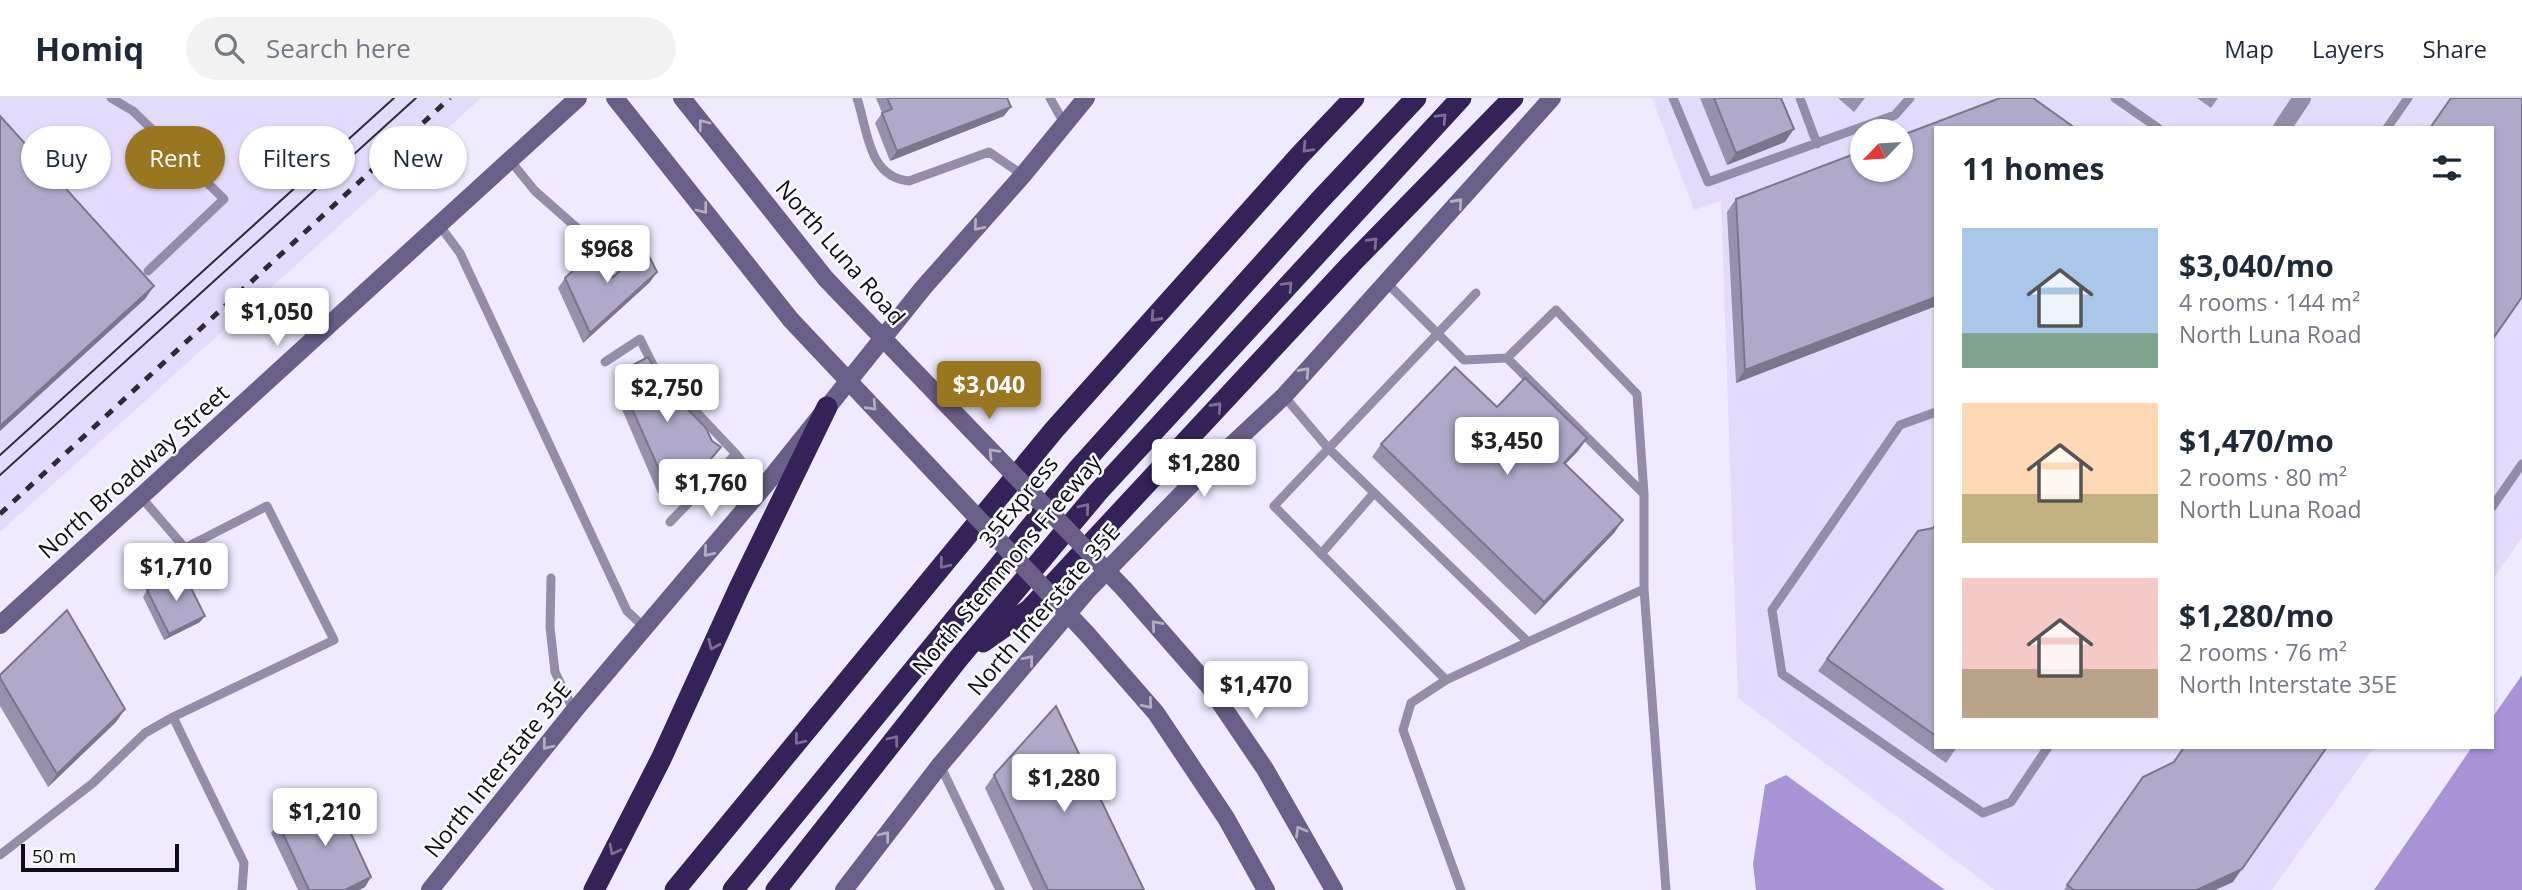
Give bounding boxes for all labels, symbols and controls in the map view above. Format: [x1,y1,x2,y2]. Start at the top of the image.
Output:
search box [186,17,676,80]
text: Homiq [35,26,144,71]
icon: search [210,29,248,67]
text: Search here [266,30,411,66]
text: Map [2224,32,2274,65]
text: Layers [2312,32,2385,65]
text: Share [2423,32,2487,65]
one-way arrow [1434,113,1447,126]
north arrow [1850,119,1913,182]
map controls [1850,119,1913,182]
one-way arrow [698,120,711,132]
chip: Buy [21,126,111,189]
chip: Rent [125,126,225,189]
chip: Filters [239,126,355,189]
chip: New [369,126,467,189]
one-way arrow [1303,140,1315,153]
text: 11 homes [1962,148,2105,189]
icon: filters [2428,149,2466,187]
street label: North Luna Road [769,173,913,331]
one-way arrow [1450,199,1462,212]
one-way arrow [695,201,707,214]
one-way arrow [974,218,986,231]
pin: $968 [566,226,648,285]
text: $968 [581,232,633,264]
one-way arrow [1364,237,1377,250]
text: $3,040/mo [2179,245,2334,286]
icon: home [2018,256,2102,340]
one-way arrow [1280,281,1292,294]
text: 4 rooms · 144 m² [2179,286,2360,318]
pin: $1,050 [220,288,334,348]
text: $1,050 [241,295,313,327]
one-way arrow [1151,309,1163,322]
text: North Luna Road [2179,318,2362,350]
pin: $3,040 [932,362,1046,421]
pin: $2,750 [610,364,724,424]
one-way arrow [1297,367,1310,380]
text: $3,040 [953,368,1025,400]
text: $2,750 [631,371,703,403]
street label: North Broadway Street [31,377,235,565]
one-way arrow [863,398,876,411]
one-way arrow [1208,402,1221,415]
pin: $3,450 [1450,418,1564,477]
text: $1,470/mo [2179,420,2334,461]
text: $3,450 [1471,424,1543,456]
icon: home [2018,431,2102,515]
pin: $1,280 [1147,440,1261,499]
street label: North Stemmons Freeway [904,446,1108,681]
text: $1,280 [1168,446,1240,478]
street label: 35Express [971,448,1065,554]
one-way arrow [988,448,1001,461]
pin: $1,760 [654,460,768,519]
text: 2 rooms · 80 m² [2179,461,2347,493]
text: $1,760 [675,466,747,498]
text: North Luna Road [2179,493,2362,525]
one-way arrow [1077,503,1089,516]
street label: North Interstate 35E [959,516,1127,702]
pin: $1,710 [119,544,233,603]
one-way arrow [704,544,716,557]
text: $1,710 [140,550,212,582]
one-way arrow [939,557,952,569]
text: $1,280/mo [2179,595,2334,636]
icon: home [2018,606,2102,690]
one-way arrow [1152,620,1164,633]
text: 2 rooms · 76 m² [2179,636,2347,668]
one-way arrow [707,638,721,650]
one-way arrow [1021,655,1033,668]
pin: $1,470 [1199,662,1313,721]
text: $1,470 [1220,668,1292,700]
text: North Interstate 35E [2179,668,2397,700]
street label: North Interstate 35E [416,674,578,864]
one-way arrow [1140,696,1152,709]
one-way arrow [795,731,807,744]
one-way arrow [885,736,898,748]
one-way arrow [542,738,555,750]
pin: $1,280 [1007,754,1121,814]
text: $1,280 [1028,761,1100,793]
pin: $1,210 [268,788,382,848]
text: $1,210 [289,795,361,827]
one-way arrow [1295,825,1308,838]
one-way arrow [877,831,890,844]
scale bar [21,841,178,873]
text: 50 m [32,843,76,869]
one-way arrow [609,843,623,855]

